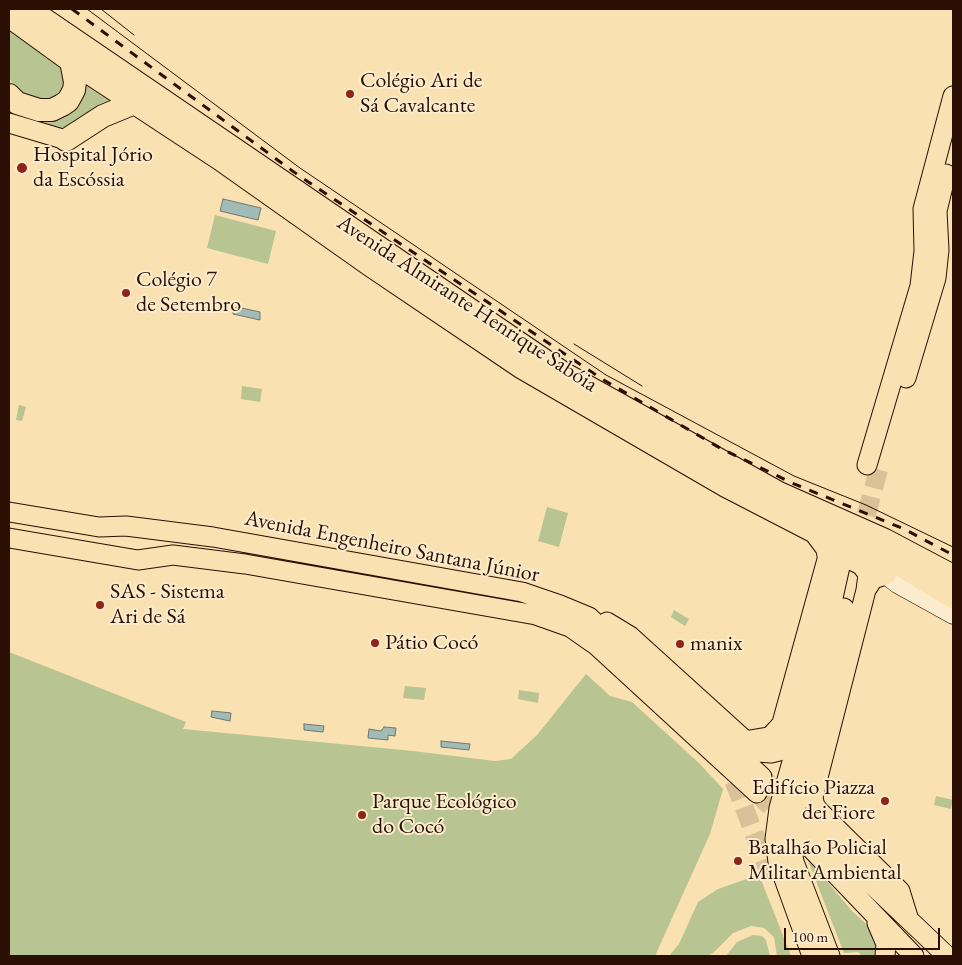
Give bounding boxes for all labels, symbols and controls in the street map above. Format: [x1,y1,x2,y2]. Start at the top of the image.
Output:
place label: Colégio Ari de Sá Cavalcante [360,68,482,120]
marker: Colégio Ari de Sá Cavalcante [344,88,356,100]
place label: Hospital Jório da Escóssia [33,142,153,194]
marker: Hospital Jório da Escóssia [15,161,29,175]
street label: Avenida Almirante Henrique Sabóia [332,210,602,398]
place label: Colégio 7 de Setembro [136,267,241,318]
marker: Colégio 7 de Setembro [120,287,132,299]
street label: Avenida Engenheiro Santana Júnior [242,505,542,589]
place label: SAS - Sistema Ari de Sá [110,579,225,630]
marker: SAS - Sistema Ari de Sá [94,599,106,611]
place label: Pátio Cocó [385,630,478,656]
place label: manix [690,631,742,657]
marker: Pátio Cocó [369,637,381,649]
marker: manix [674,638,686,650]
place label: Edifício Piazza dei Fiore [752,775,875,826]
place label: Parque Ecológico do Cocó [372,789,517,840]
marker: Edifício Piazza dei Fiore [879,795,891,807]
marker: Parque Ecológico do Cocó [356,809,368,821]
place label: Batalhão Policial Militar Ambiental [748,835,902,886]
marker: Batalhão Policial Militar Ambiental [732,855,744,867]
scale bar [787,918,943,950]
text: 100 m [792,927,828,946]

